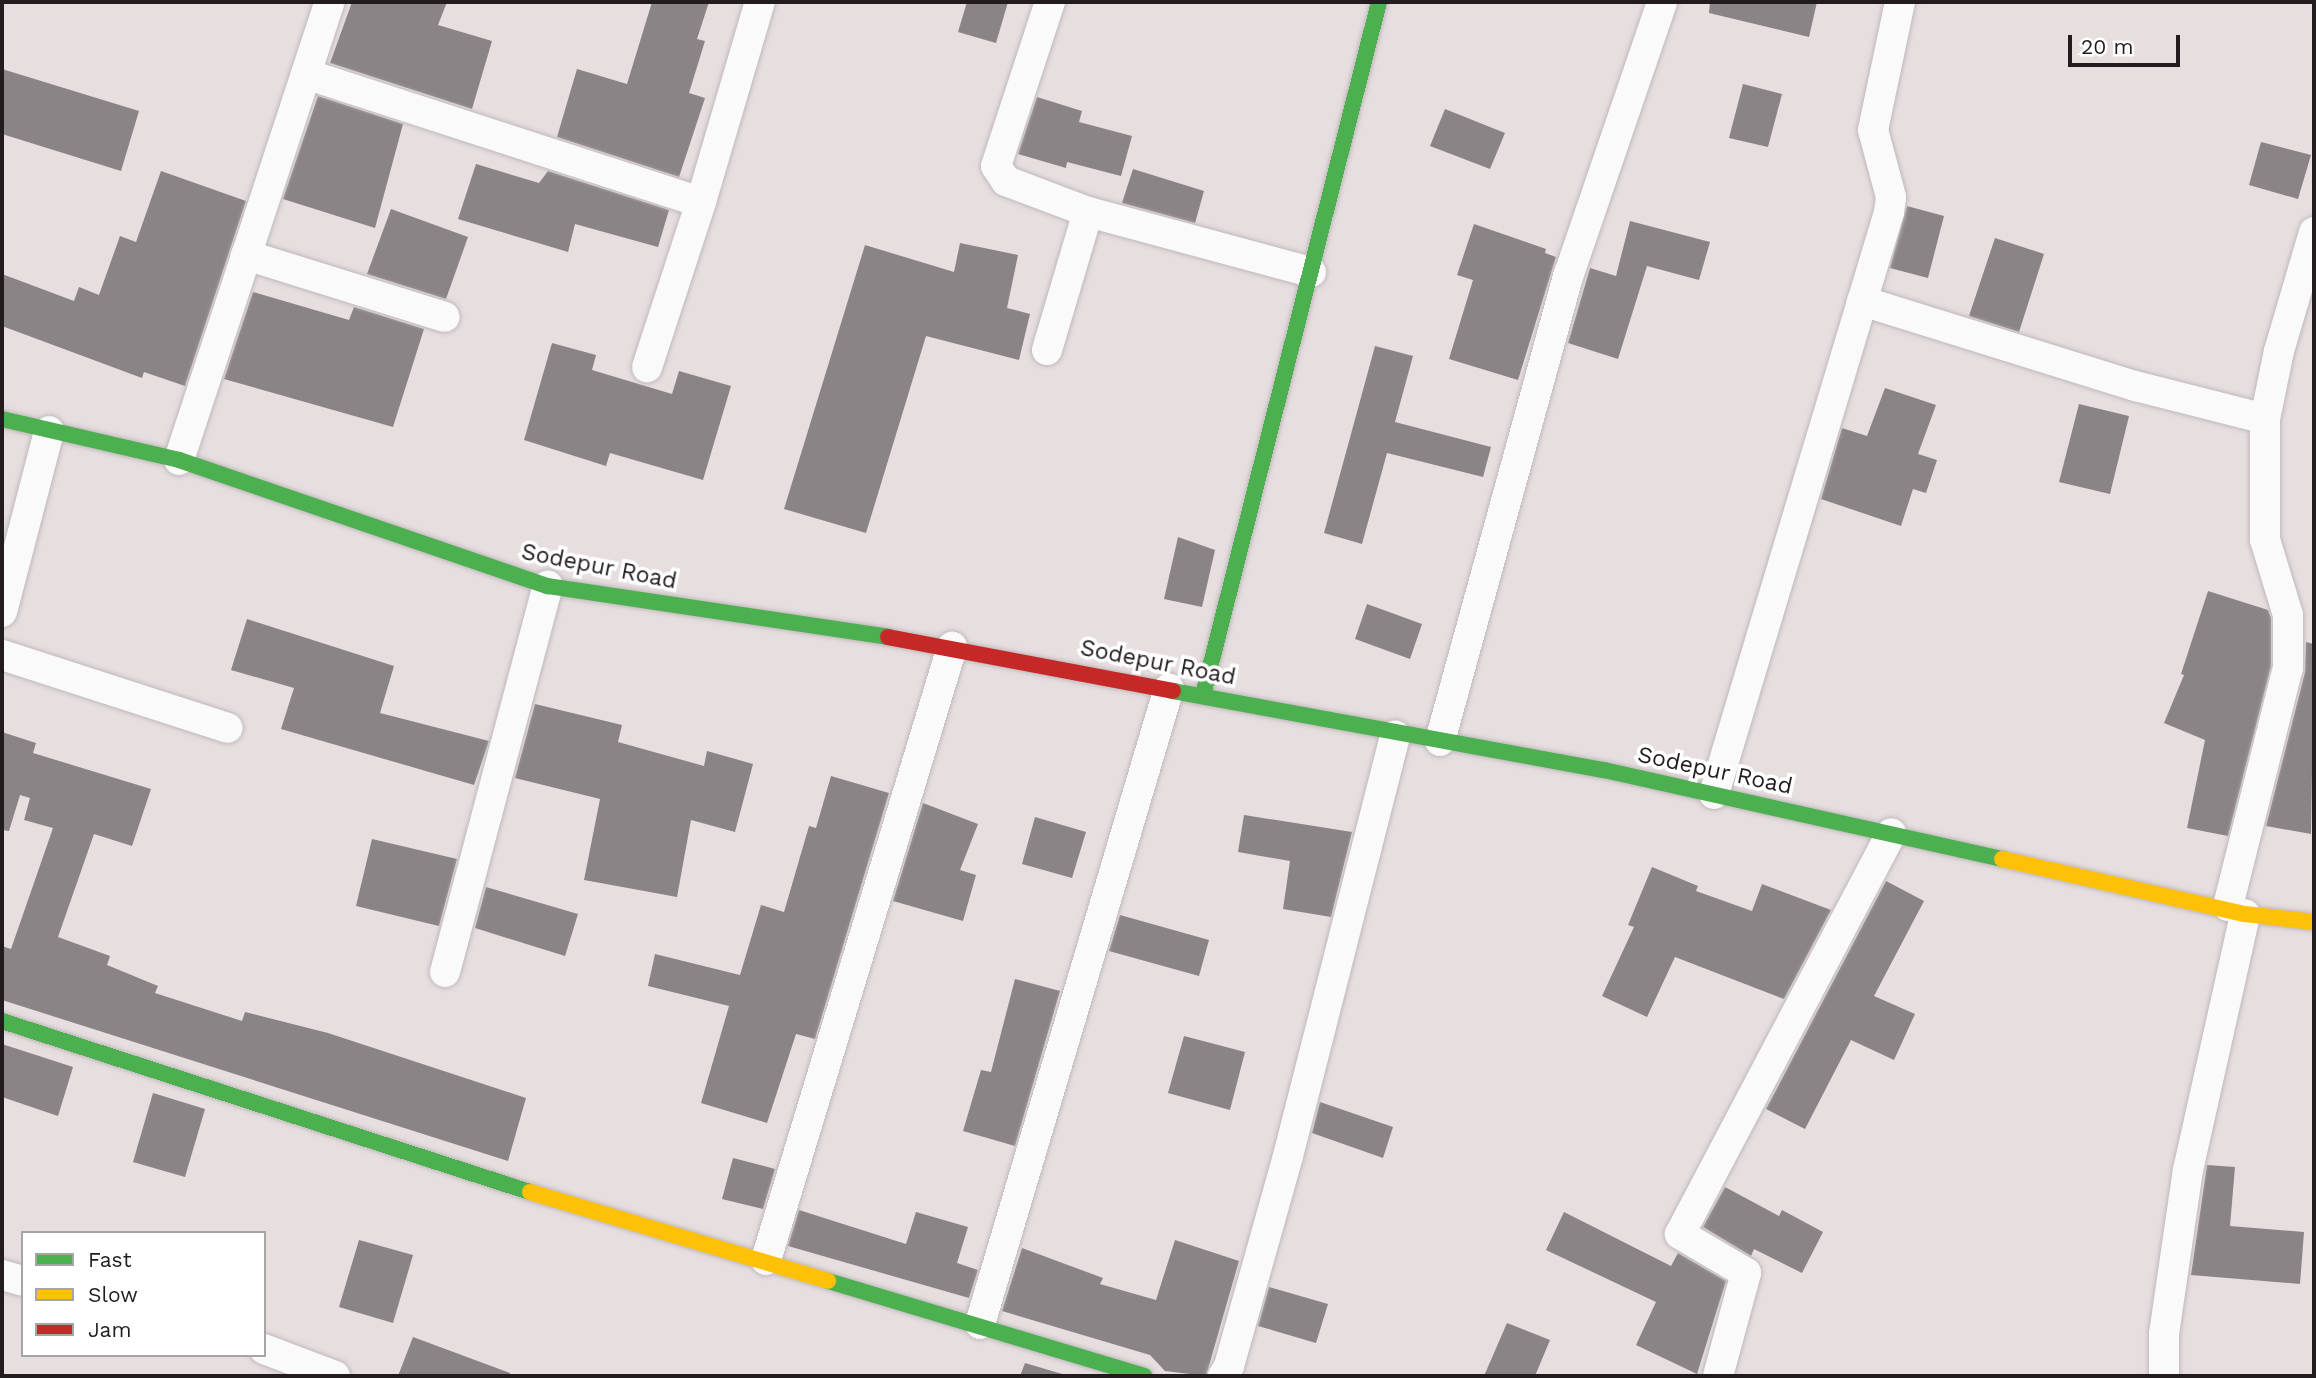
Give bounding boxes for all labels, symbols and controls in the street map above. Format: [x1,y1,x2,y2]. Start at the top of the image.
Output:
scale bar [2071,21,2183,65]
text: 20 m [2081,34,2133,59]
street label: Sodepur Road [519,538,679,596]
street label: Sodepur Road [1078,634,1238,692]
street label: Sodepur Road [1635,741,1795,801]
legend [21,1231,266,1357]
text: Fast [88,1247,132,1272]
text: Slow [88,1282,138,1307]
text: Jam [88,1317,131,1342]

